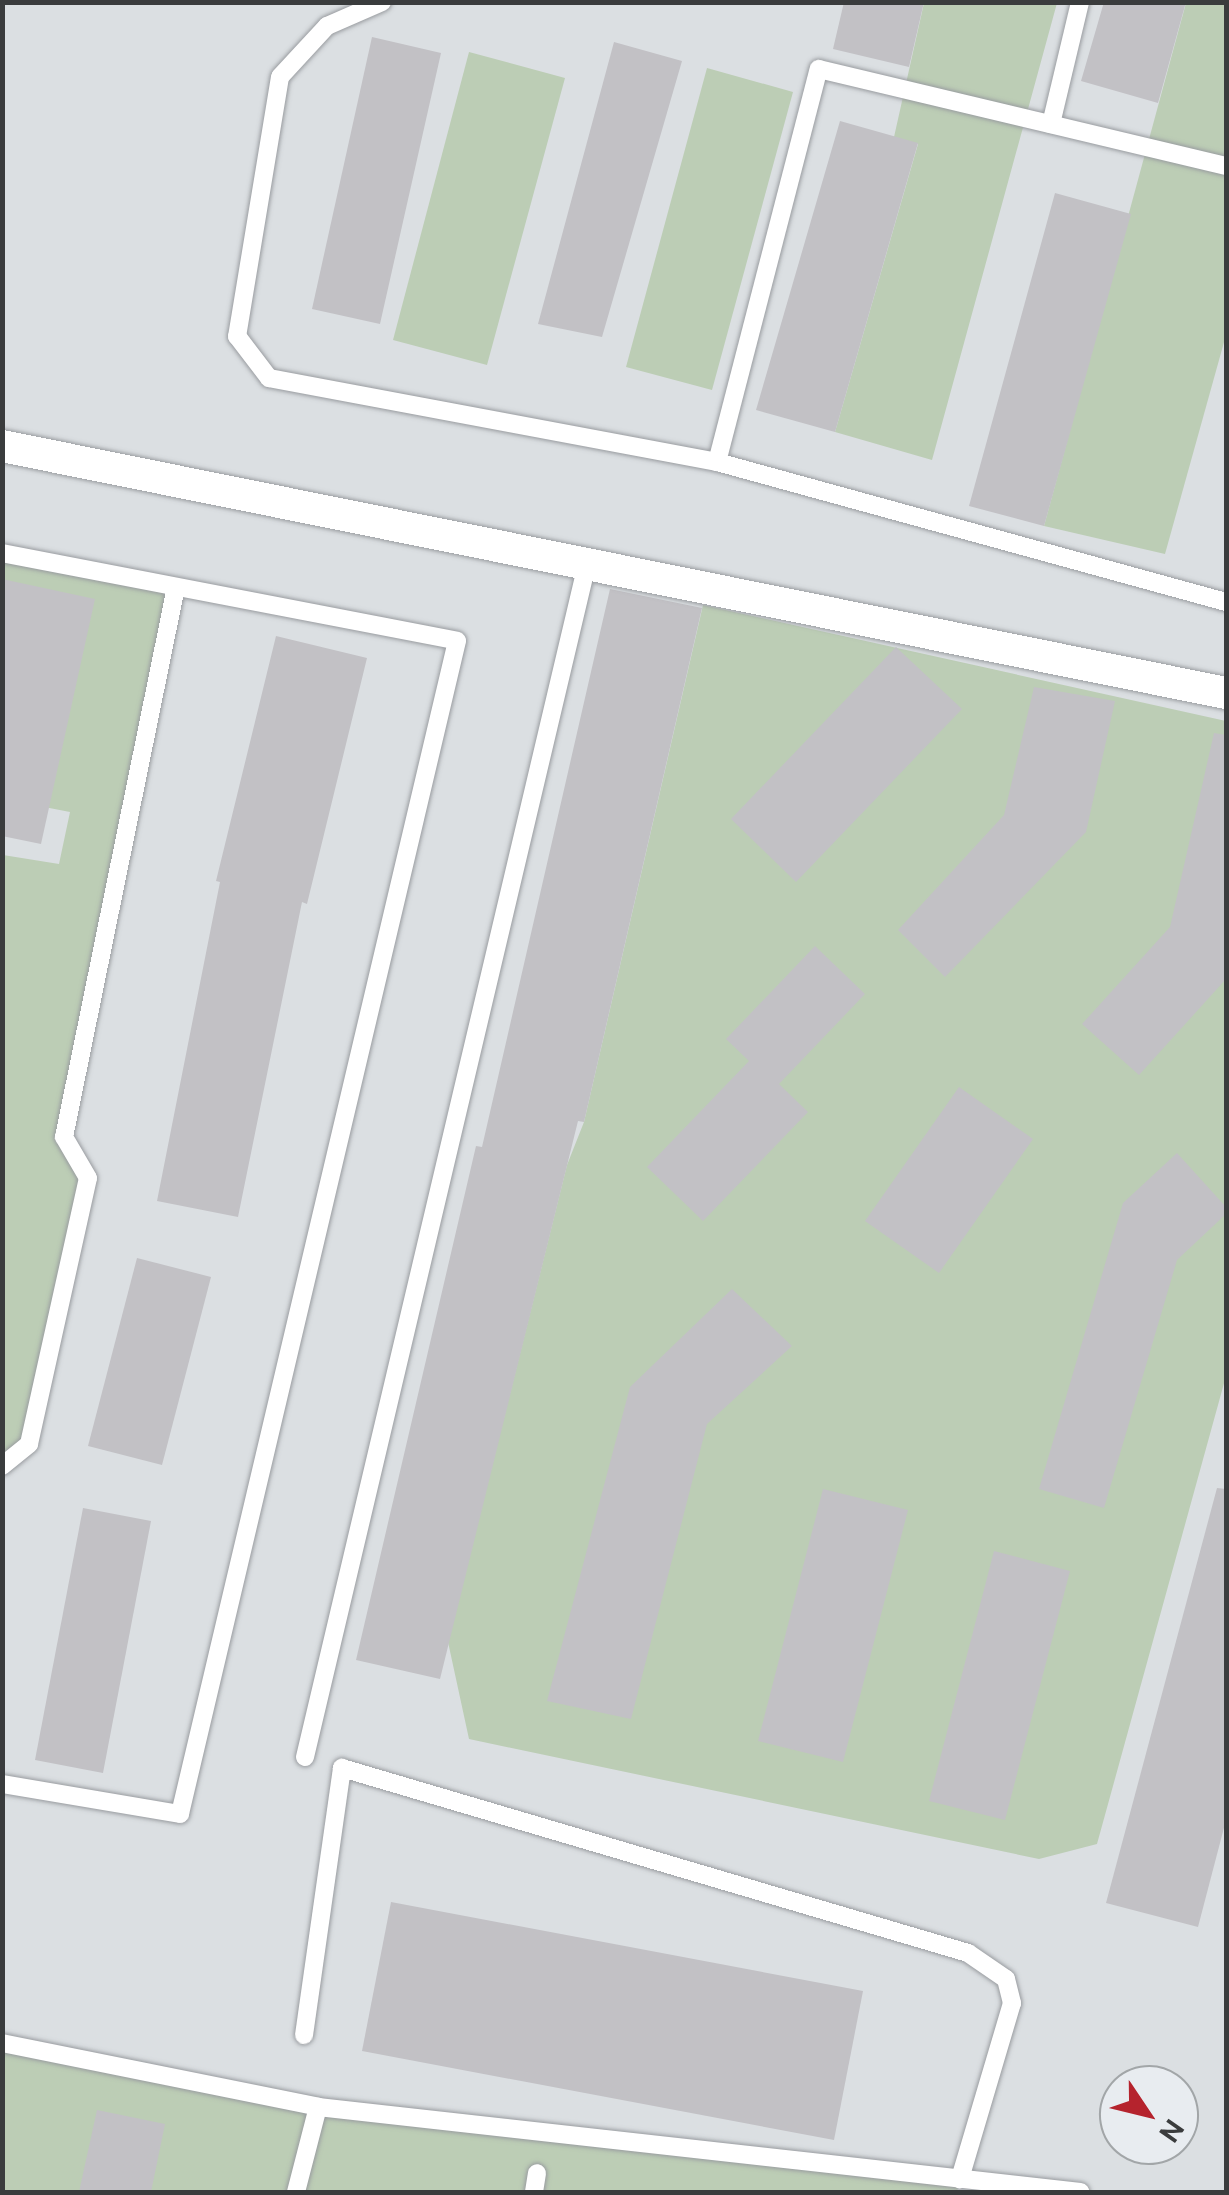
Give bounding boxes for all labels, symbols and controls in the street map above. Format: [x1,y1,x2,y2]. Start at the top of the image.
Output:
north arrow [1099,2065,1199,2165]
text: N [1154,2114,1191,2149]

